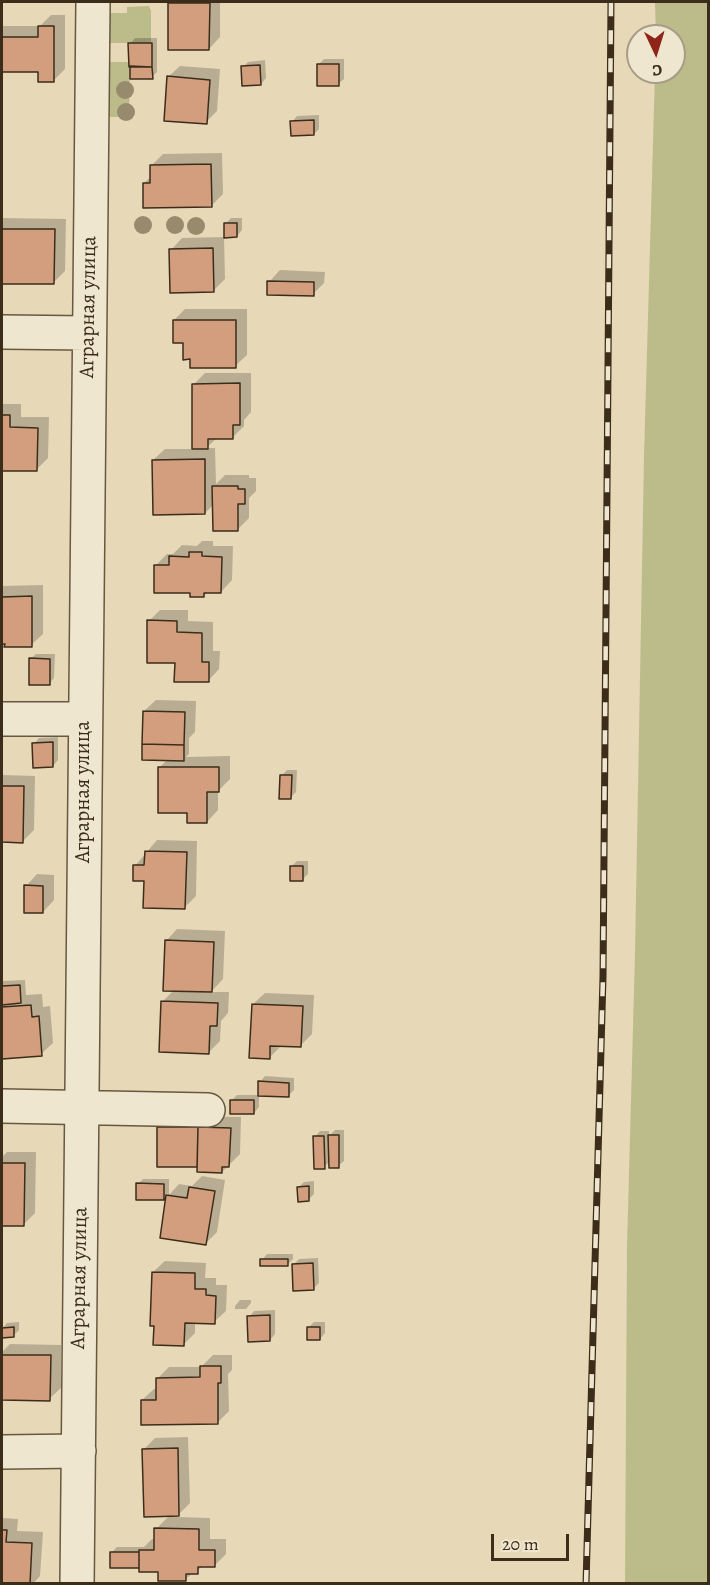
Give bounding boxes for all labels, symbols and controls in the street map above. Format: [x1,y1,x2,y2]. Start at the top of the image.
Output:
north arrow [626,24,686,84]
text: С [651,59,663,81]
street label: Аграрная улица [75,236,103,378]
street label: Аграрная улица [71,721,97,863]
street label: Аграрная улица [66,1207,94,1349]
scale bar [494,1522,572,1560]
text: 20 m [502,1532,539,1556]

